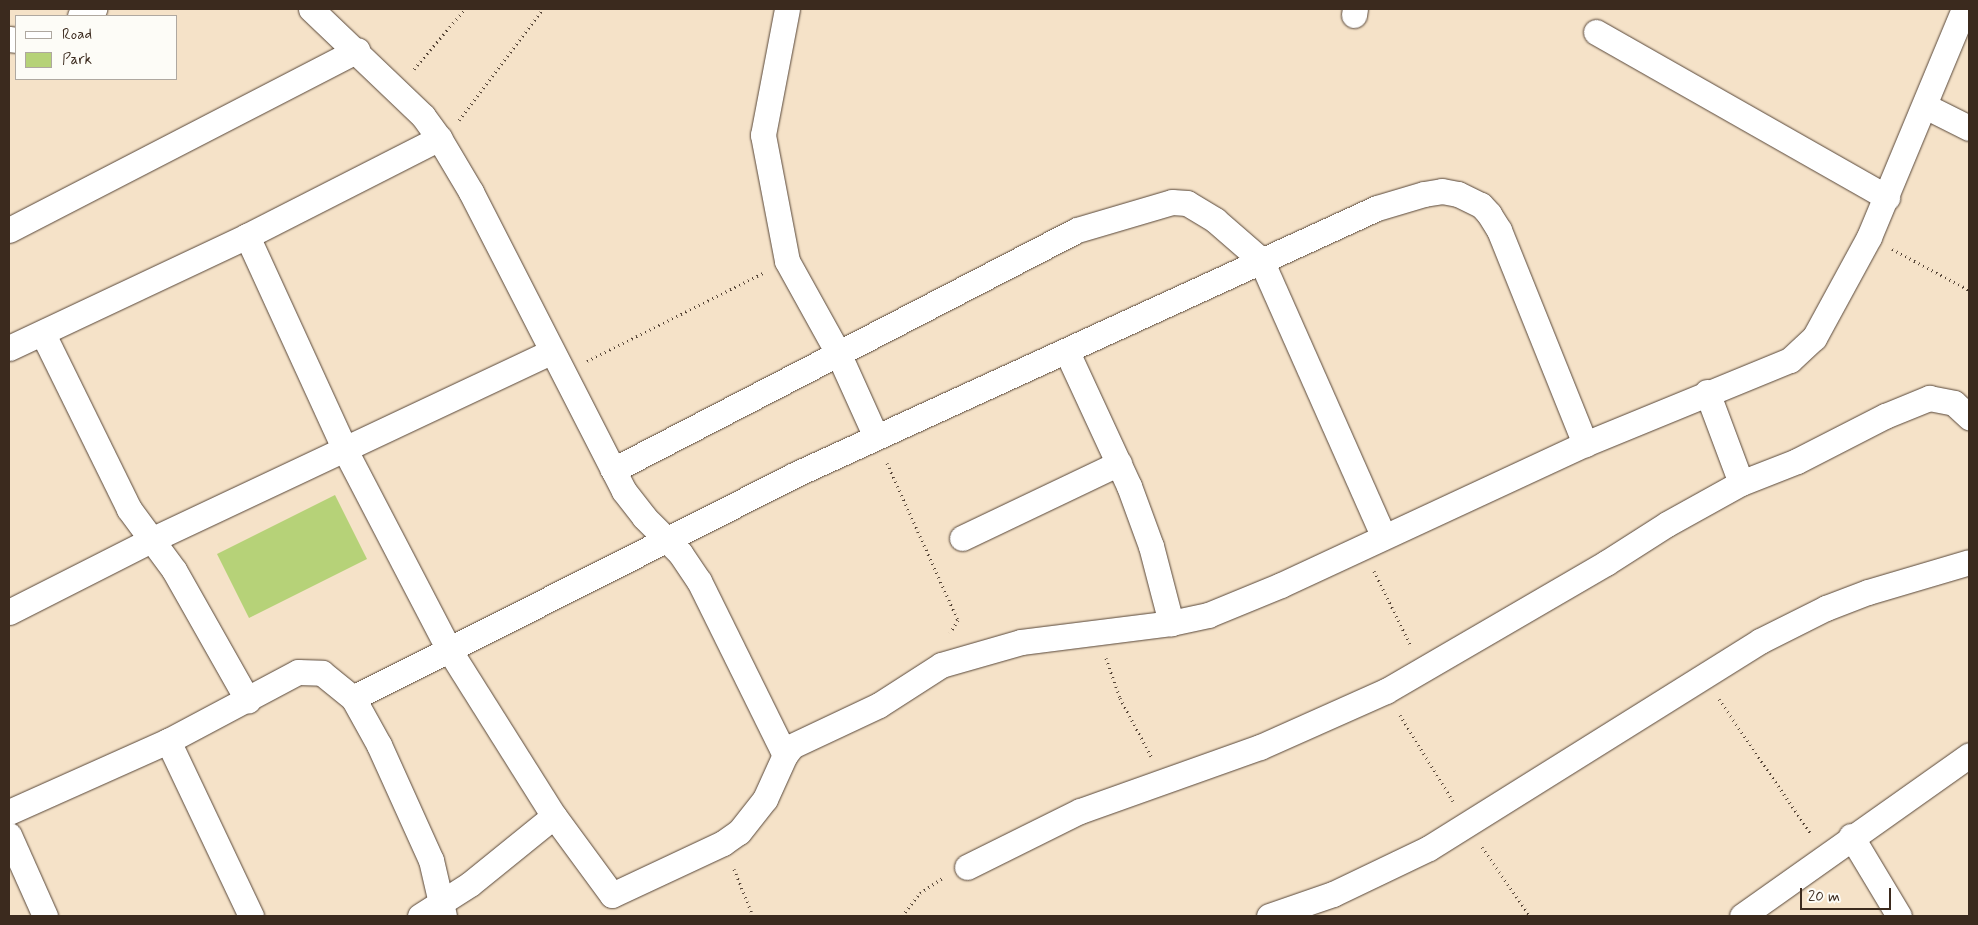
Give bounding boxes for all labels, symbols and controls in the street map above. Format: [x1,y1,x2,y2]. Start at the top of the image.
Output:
legend [15,15,178,80]
text: Road [62,25,92,45]
text: Park [62,50,92,70]
scale bar [1803,878,1894,910]
text: 20 m [1808,887,1840,907]

